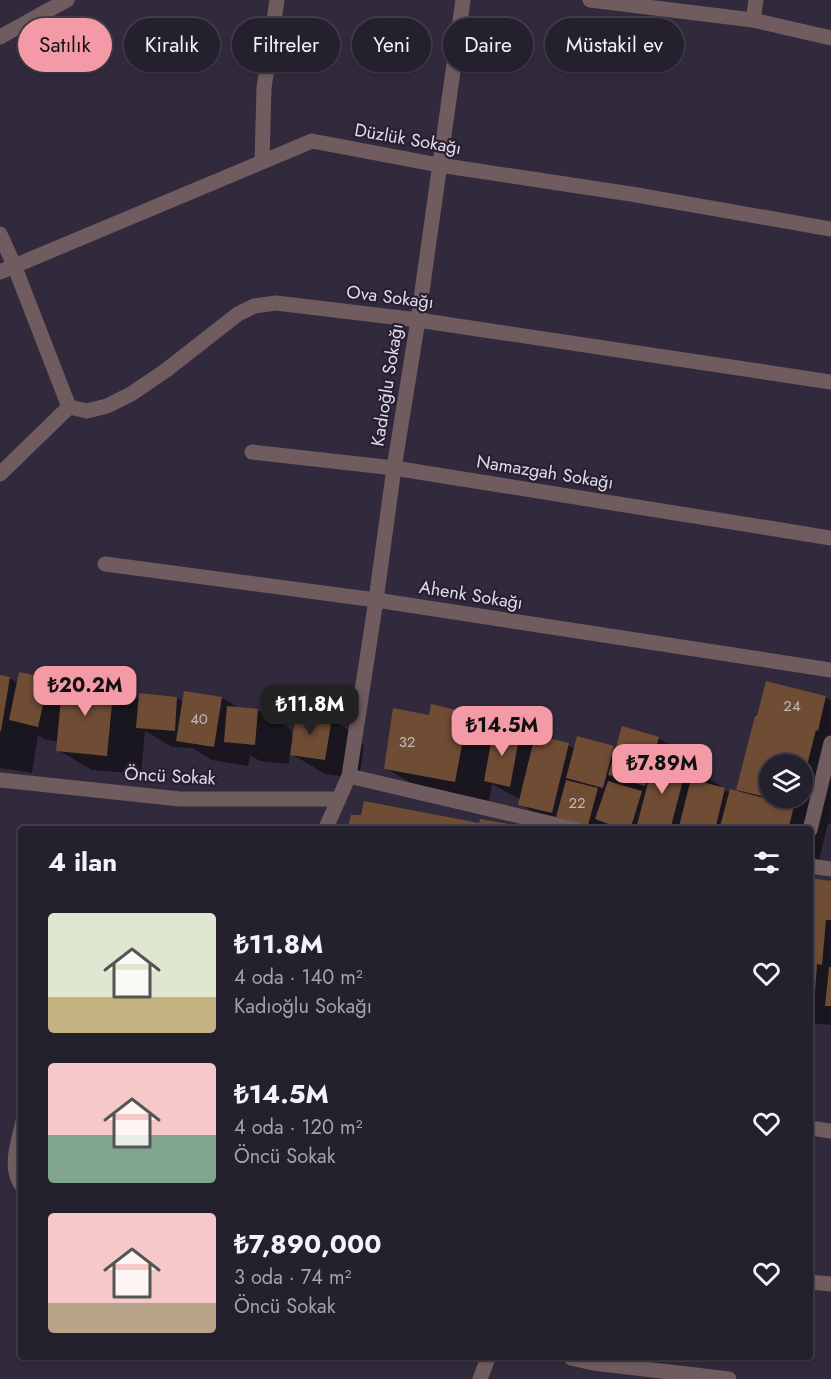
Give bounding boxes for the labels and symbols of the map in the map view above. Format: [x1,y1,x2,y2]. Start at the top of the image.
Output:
street label: Düzlük Sokağı [353,117,463,161]
street label: Ova Sokağı [345,279,435,315]
street label: Kadıoğlu Sokağı [364,322,410,448]
street label: Namazgah Sokağı [475,448,615,496]
street label: Ahenk Sokağı [417,574,525,616]
pin: ₺20.2M [36,666,134,717]
pin: ₺11.8M [261,685,359,736]
house number: 24 [783,695,801,717]
pin: ₺14.5M [453,706,551,757]
house number: 40 [190,708,208,730]
house number: 32 [399,731,415,753]
pin: ₺7.89M [613,744,711,795]
street label: Öncü Sokak [124,761,216,791]
house number: 22 [568,792,586,814]

